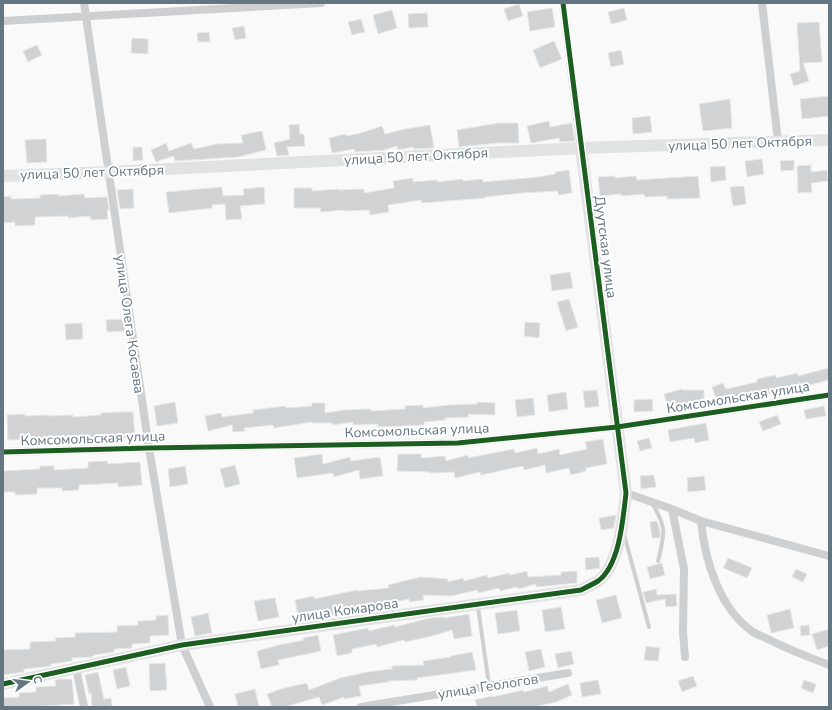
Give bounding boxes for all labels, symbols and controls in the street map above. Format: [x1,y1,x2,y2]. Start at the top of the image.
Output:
street label: улица 50 лет Октября [668,131,812,156]
street label: улица 50 лет Октября [344,143,488,170]
street label: улица 50 лет Октября [20,160,164,185]
street label: Дуутская улица [590,195,621,299]
street label: улица Олега Косаева [110,253,149,395]
street label: Комсомольская улица [665,377,811,418]
street label: Комсомольская улица [344,418,490,443]
street label: Комсомольская улица [20,426,166,451]
street label: улица Комарова [290,594,400,627]
north arrow [8,662,48,702]
street label: улица Геологов [436,669,540,704]
text: С [29,674,46,686]

